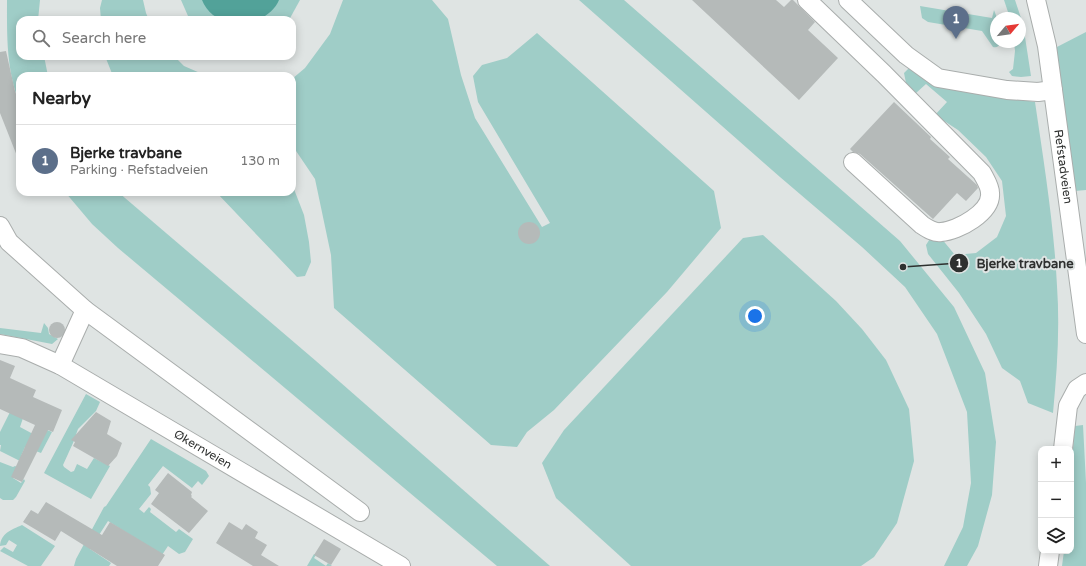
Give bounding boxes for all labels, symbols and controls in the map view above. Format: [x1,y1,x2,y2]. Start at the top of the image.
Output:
pin: 1 [943,6,969,39]
north arrow [990,12,1026,48]
search box [16,16,296,60]
icon: search [30,27,52,49]
text: Search here [62,29,146,47]
text: Nearby [32,88,91,109]
street label: Refstadveien [1051,129,1075,205]
text: Bjerke travbane [70,144,182,162]
text: 1 [41,153,49,169]
text: 130 m [240,153,280,169]
text: Parking · Refstadveien [70,162,208,178]
callout: Bjerke travbane [949,251,1082,276]
text: 1 [955,256,963,270]
text: Bjerke travbane [976,256,1074,272]
your location [745,306,765,326]
street label: Økernveien [172,427,235,472]
map controls [1038,446,1074,554]
button: + [1038,446,1074,482]
button: − [1038,482,1074,518]
button: layers [1038,518,1074,554]

